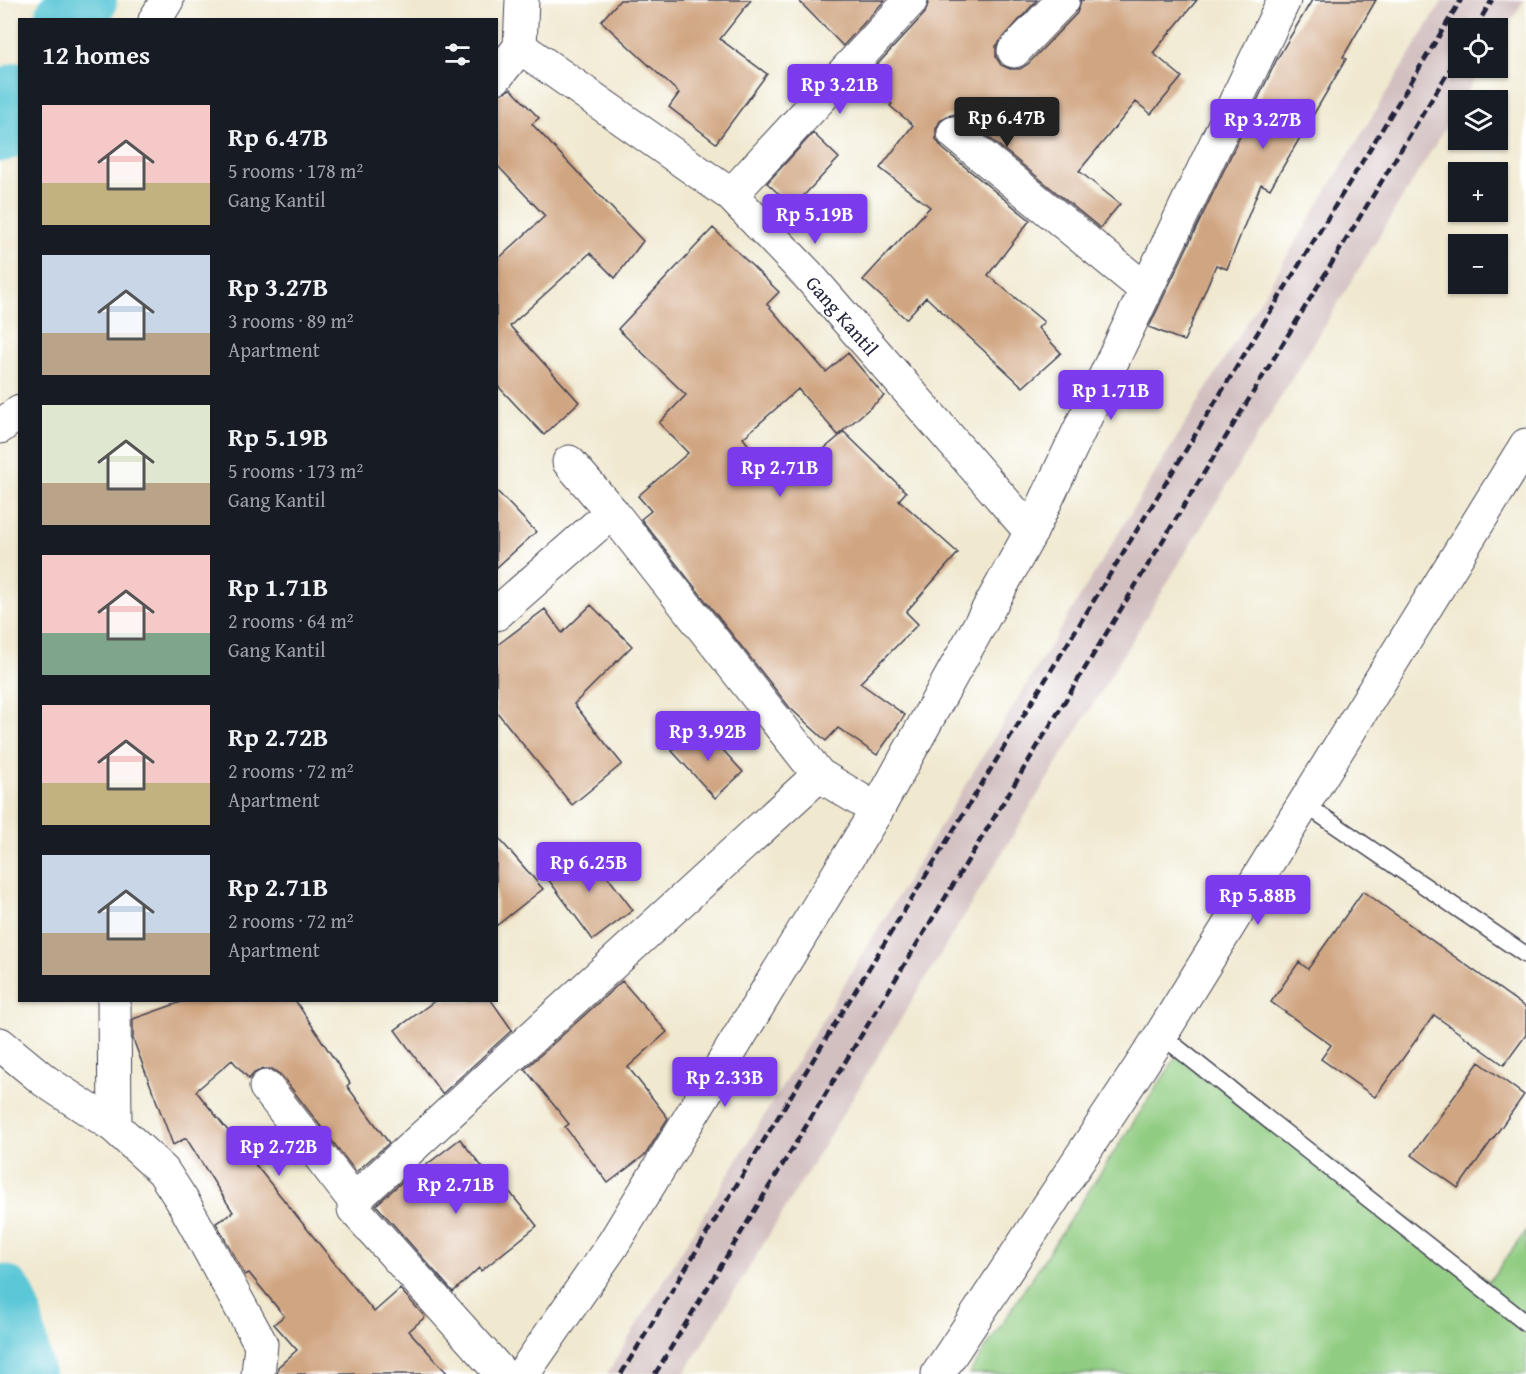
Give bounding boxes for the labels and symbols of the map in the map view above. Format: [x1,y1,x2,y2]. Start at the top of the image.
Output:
pin: Rp 3.21B [778,64,902,115]
pin: Rp 6.47B [945,97,1069,148]
pin: Rp 3.27B [1201,99,1325,150]
pin: Rp 5.19B [753,194,877,245]
street label: Gang Kantil [800,269,886,362]
pin: Rp 1.71B [1049,370,1173,421]
pin: Rp 2.71B [718,447,842,498]
pin: Rp 3.92B [646,711,770,762]
pin: Rp 6.25B [527,842,651,893]
pin: Rp 5.88B [1196,875,1320,926]
pin: Rp 2.33B [663,1057,787,1108]
pin: Rp 2.72B [217,1126,341,1177]
pin: Rp 2.71B [394,1164,518,1215]

